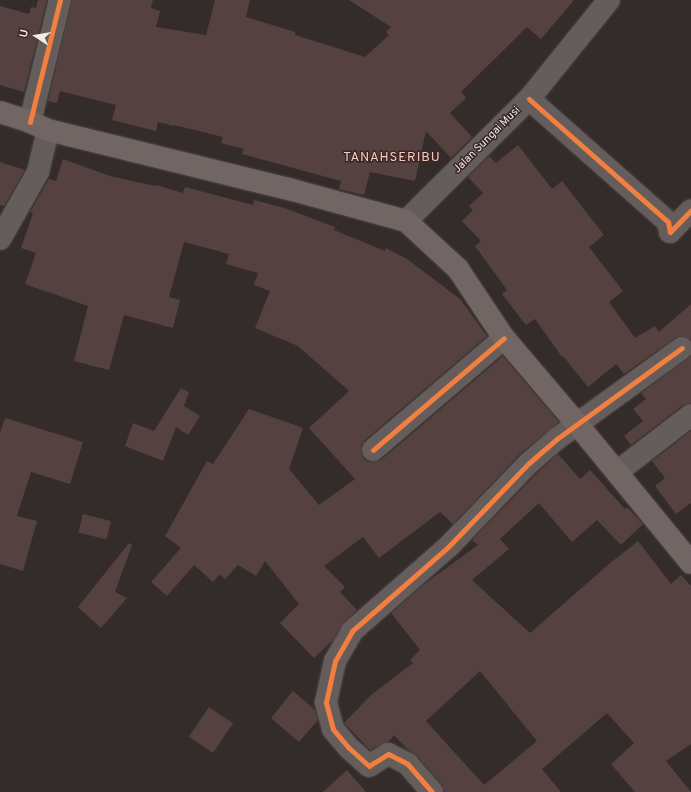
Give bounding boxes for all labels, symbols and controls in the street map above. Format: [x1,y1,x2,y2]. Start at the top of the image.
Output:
north arrow [16,16,56,56]
text: U [17,28,32,39]
street label: Jalan Sungai Musi [451,104,523,176]
district label: TANAHSERIBU [343,150,441,166]

